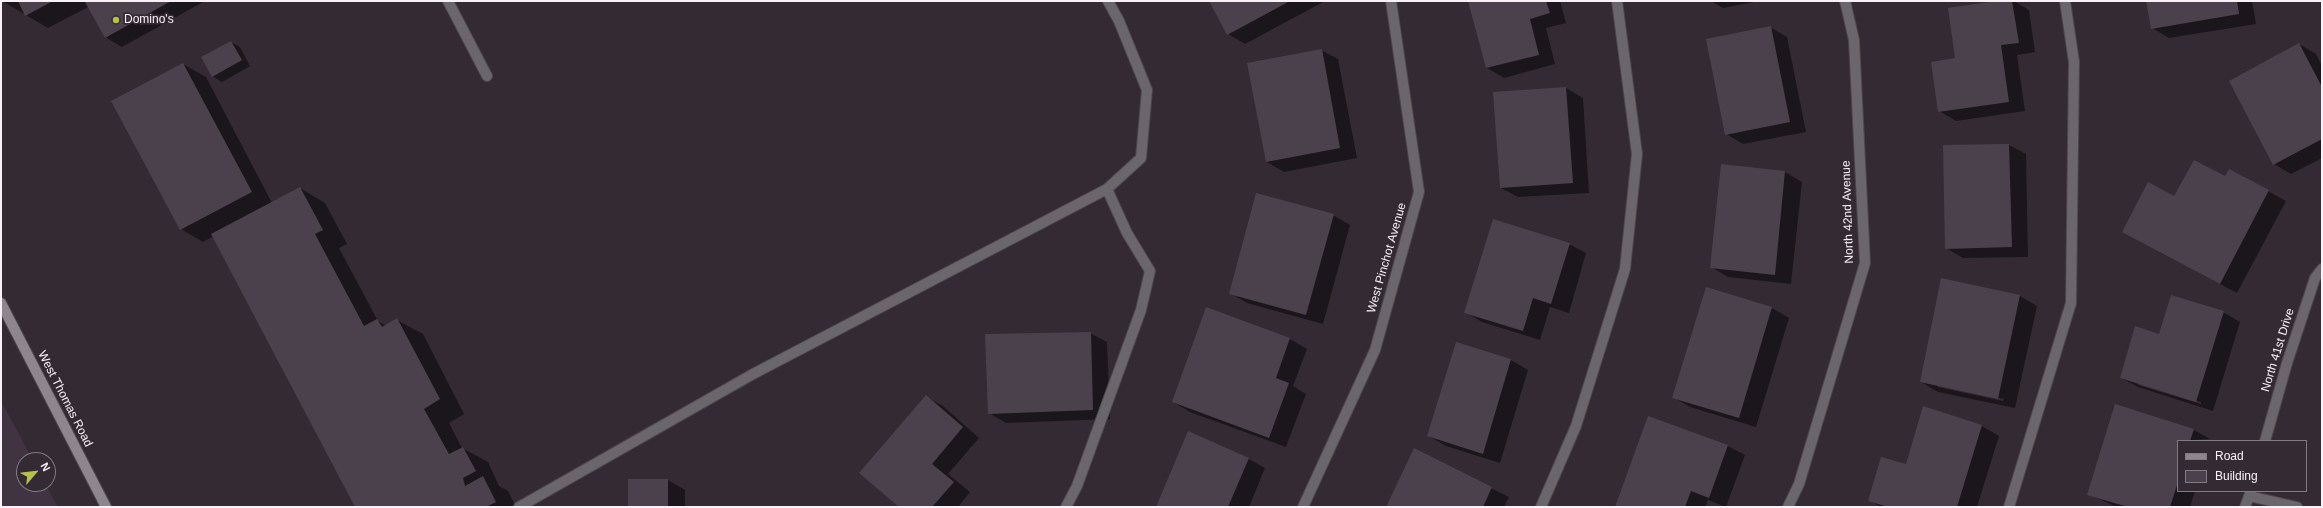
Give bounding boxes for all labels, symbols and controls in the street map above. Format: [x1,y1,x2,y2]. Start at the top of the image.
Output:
place label: Domino's [124,13,174,27]
marker: Domino's [111,15,121,25]
street label: North 42nd Avenue [1839,160,1857,264]
street label: West Pinchot Avenue [1364,201,1410,315]
street label: North 41st Drive [2258,306,2298,394]
street label: West Thomas Road [35,349,95,449]
legend [2177,440,2307,492]
text: Road [2215,449,2244,463]
north arrow [16,452,56,492]
text: N [39,461,53,473]
text: Building [2215,469,2258,483]

